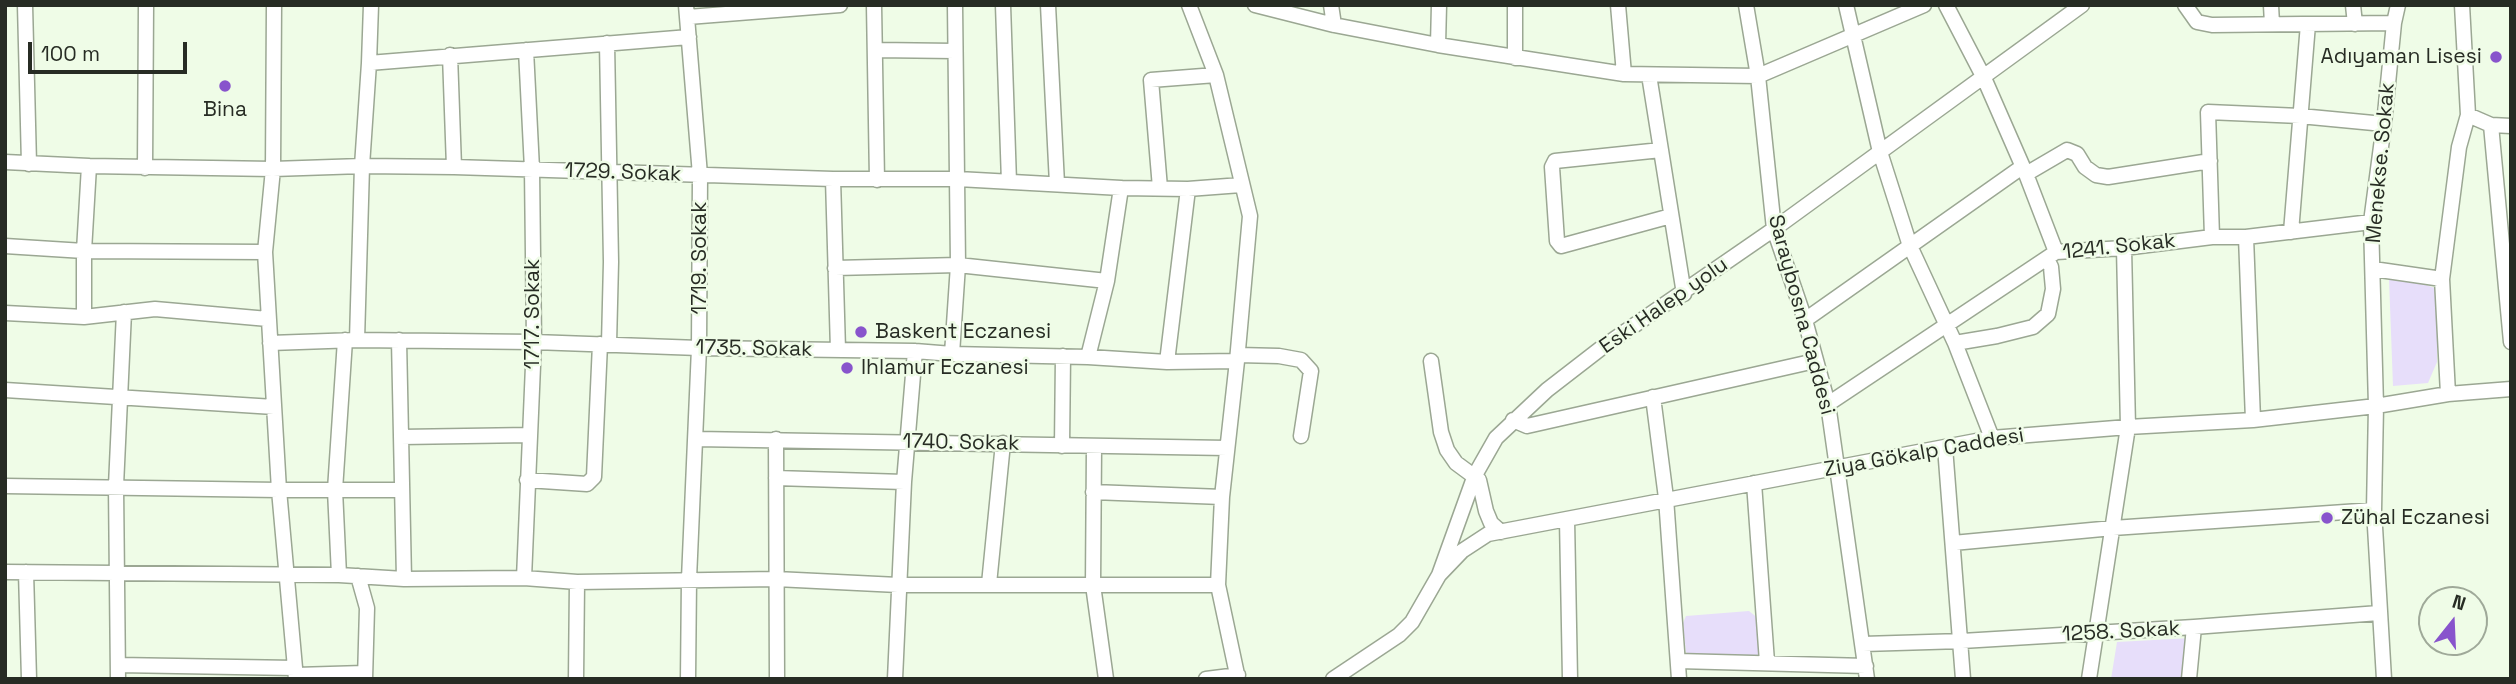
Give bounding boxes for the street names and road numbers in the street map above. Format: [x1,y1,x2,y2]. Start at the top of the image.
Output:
street label: Menekse. Sokak [2361,82,2401,244]
street label: 1729. Sokak [564,158,682,188]
street label: 1719. Sokak [687,202,713,314]
street label: Saraybosna Caddesi [1762,212,1840,418]
street label: 1241. Sokak [2061,229,2177,265]
street label: Eski Halep yolu [1595,252,1733,360]
street label: 1717. Sokak [520,259,546,369]
street label: 1735. Sokak [695,335,813,363]
street label: Ziya Gökalp Caddesi [1822,423,2026,483]
street label: 1740. Sokak [902,429,1020,457]
street label: 1258. Sokak [2061,616,2181,648]

